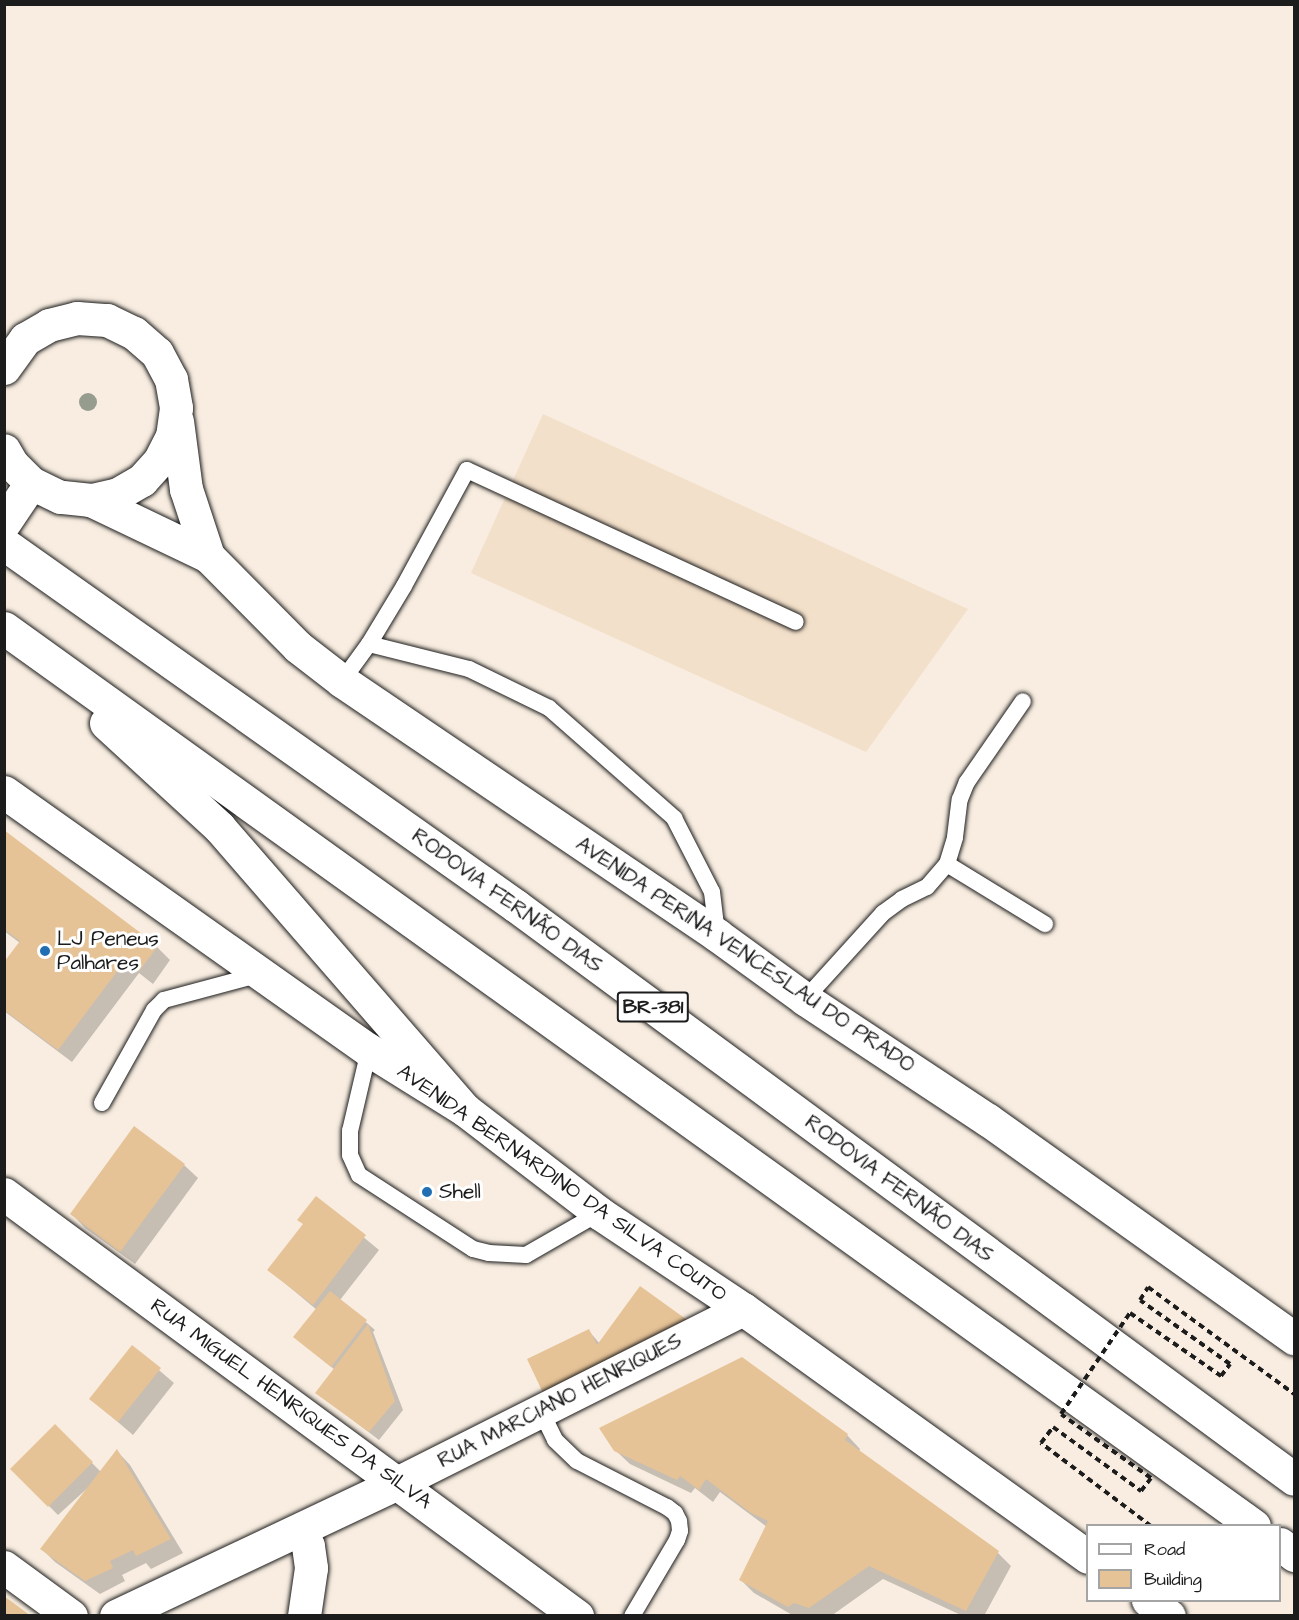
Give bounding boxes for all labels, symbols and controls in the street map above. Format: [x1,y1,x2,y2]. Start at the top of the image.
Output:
street label: RODOVIA FERNÃO DIAS [407,823,607,979]
street label: AVENIDA PERINA VENCESLAU DO PRADO [571,832,919,1078]
place label: LJ Peneus Palhares [57,926,159,976]
marker: LJ Peneus Palhares [38,944,52,958]
road number: BR-381 [616,990,690,1024]
street label: AVENIDA BERNARDINO DA SILVA COUTO [392,1059,732,1307]
street label: RODOVIA FERNÃO DIAS [800,1110,998,1268]
place label: Shell [439,1179,481,1205]
marker: Shell [420,1185,434,1199]
street label: RUA MIGUEL HENRIQUES DA SILVA [145,1293,437,1515]
street label: RUA MARCIANO HENRIQUES [434,1328,686,1474]
legend [1086,1524,1281,1602]
text: Road [1144,1537,1185,1562]
text: Building [1144,1567,1202,1592]

